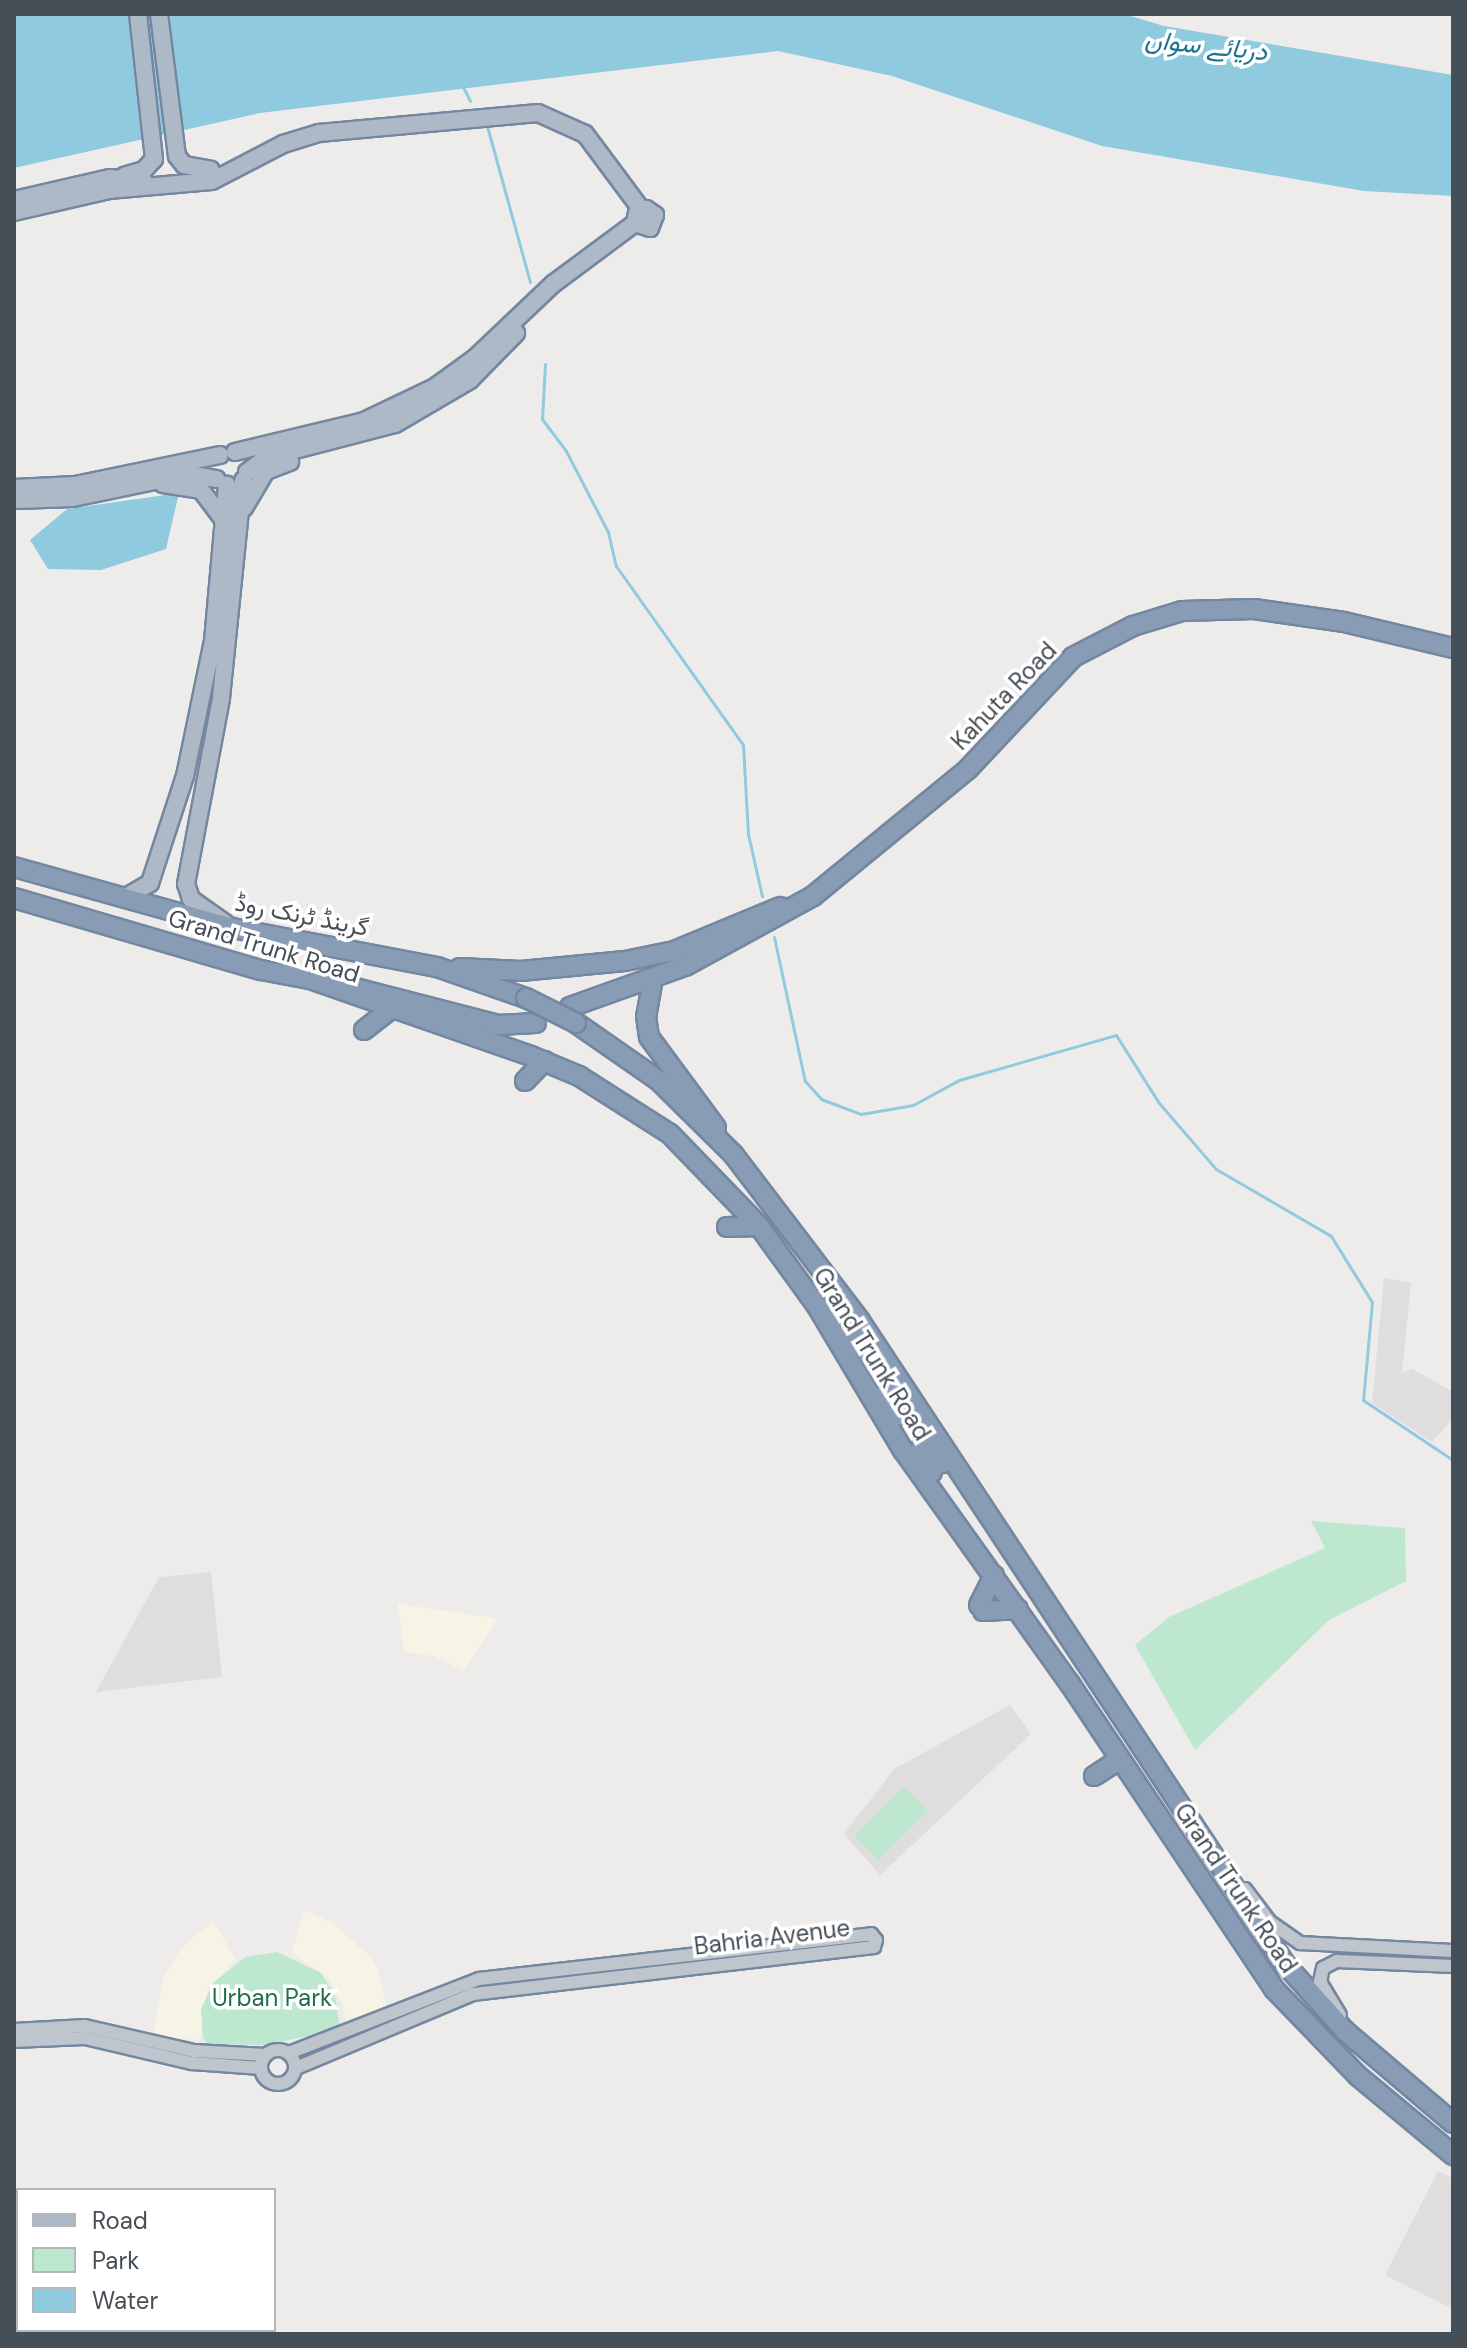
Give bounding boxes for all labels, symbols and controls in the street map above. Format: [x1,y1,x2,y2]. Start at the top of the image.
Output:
water label: دریائے سواں [1143,24,1269,68]
street label: Kahuta Road [945,636,1063,756]
street label: گرینڈ ٹرنک روڈ [233,888,371,942]
street label: Grand Trunk Road [165,903,363,989]
street label: Grand Trunk Road [807,1262,937,1446]
street label: Grand Trunk Road [1169,1798,1303,1978]
street label: Bahria Avenue [692,1913,852,1961]
park label: Urban Park [212,1984,332,2012]
legend [16,2188,276,2332]
text: Road [92,2205,148,2236]
text: Park [92,2245,139,2276]
text: Water [92,2285,158,2316]

